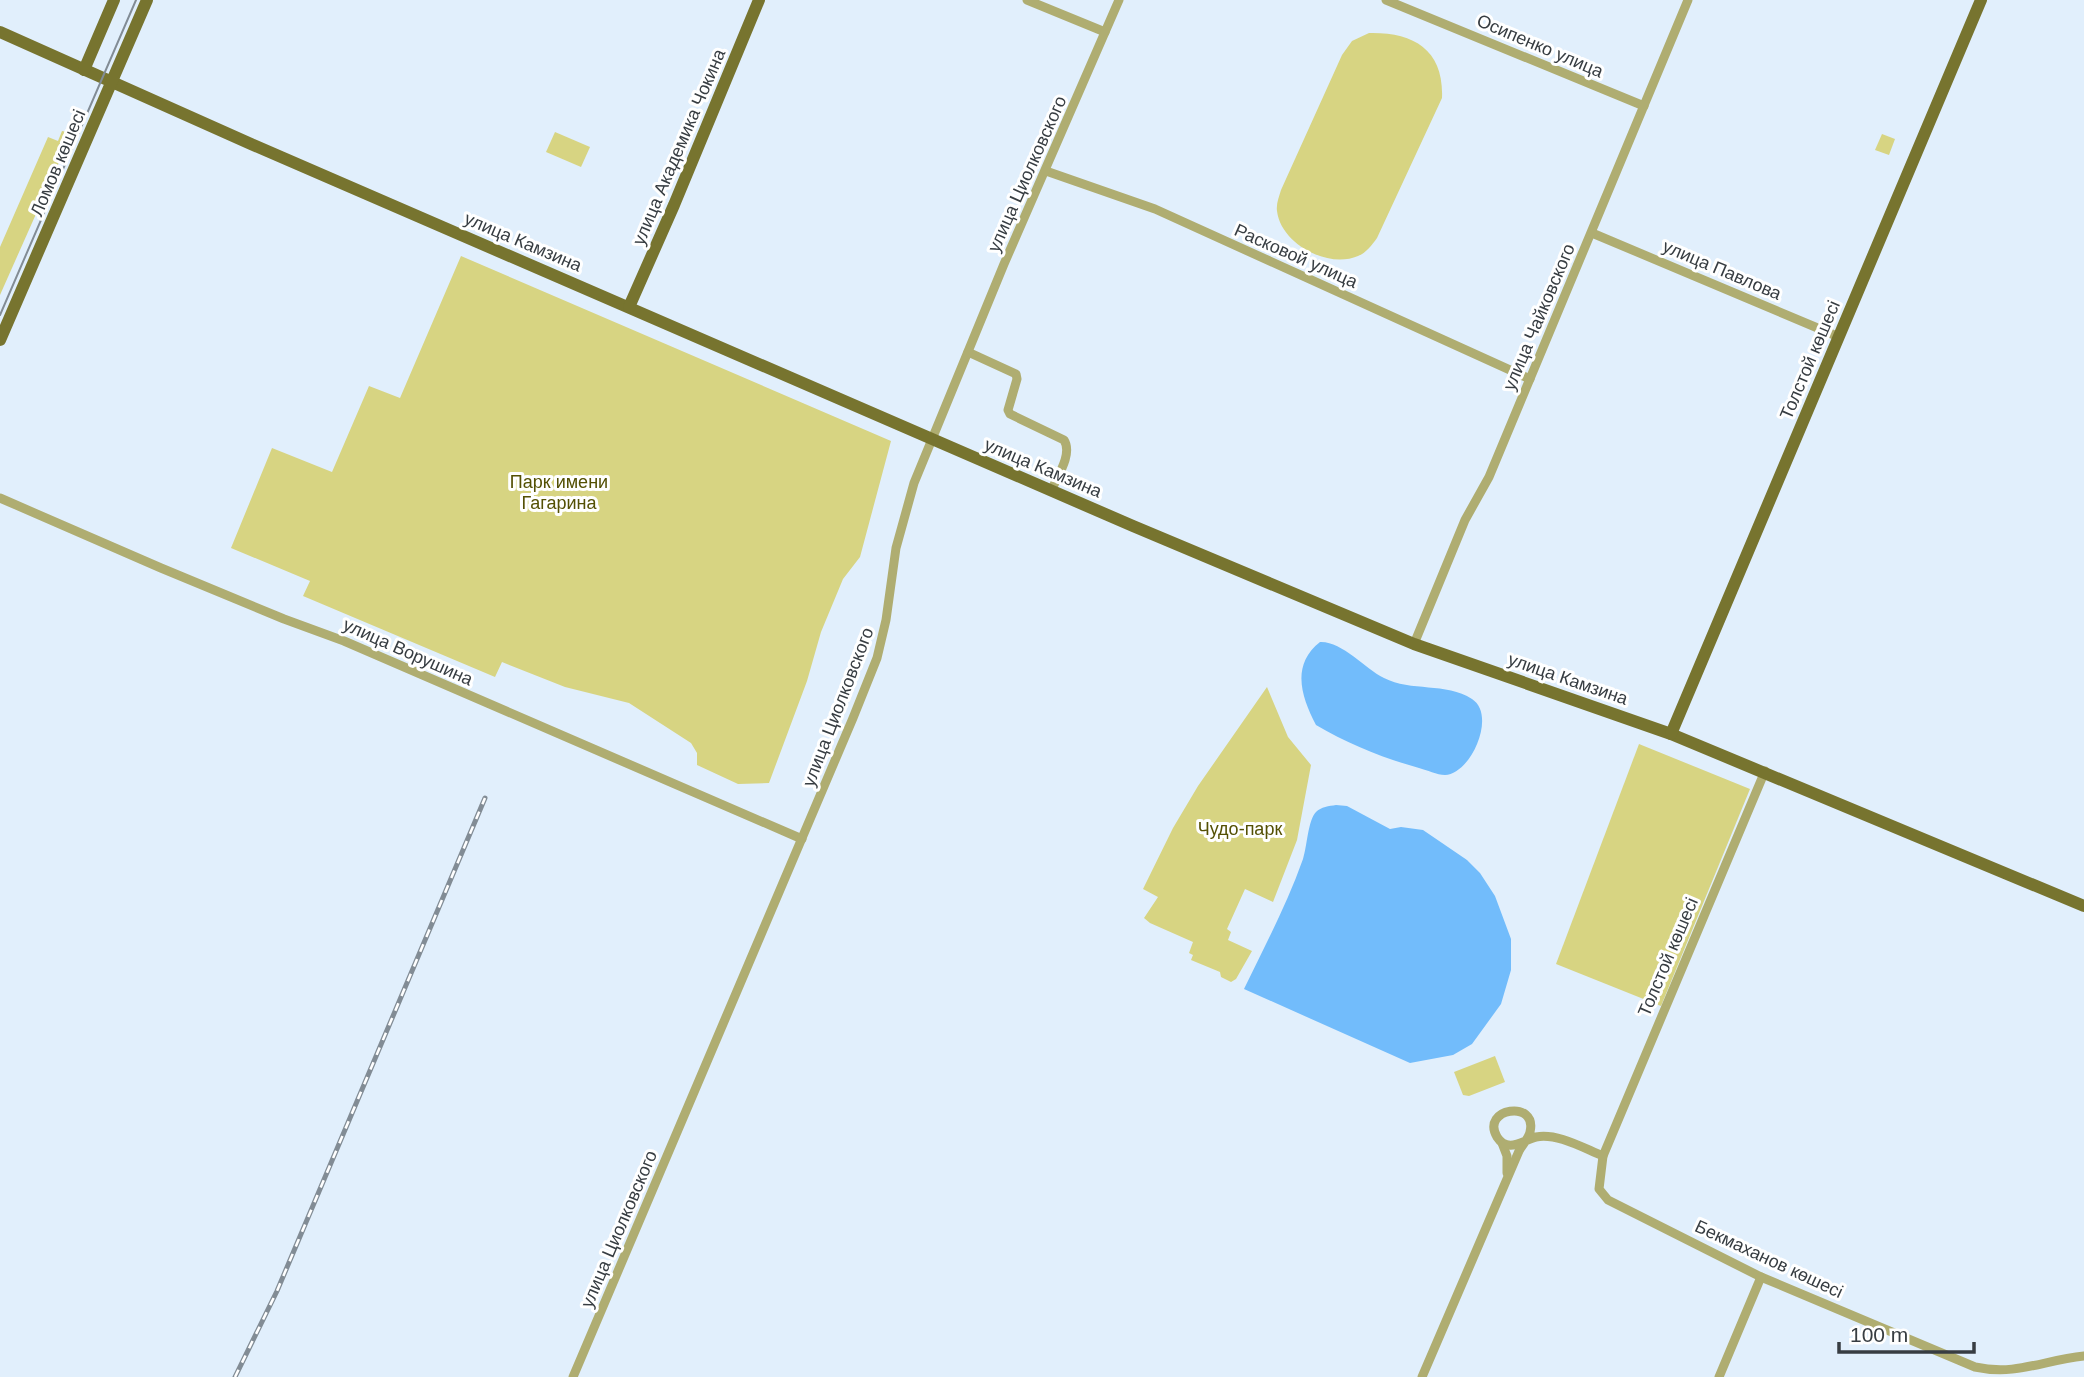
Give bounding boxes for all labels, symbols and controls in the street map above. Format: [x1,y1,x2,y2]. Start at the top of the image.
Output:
street label: Осипенко улица [1474,10,1607,82]
street label: улица Академика Чокина [629,45,730,248]
street label: улица Циолковского [984,93,1070,255]
street label: Ломов көшесі [27,107,89,219]
street label: улица Камзина [461,208,586,276]
street label: Расковой улица [1231,220,1361,292]
street label: улица Павлова [1660,236,1785,304]
street label: улица Чайковского [1499,241,1579,393]
street label: Толстой көшесі [1776,298,1844,422]
street label: улица Камзина [981,434,1106,502]
park label: Парк имени Гагарина [510,472,608,513]
street label: улица Ворушина [340,614,477,690]
street label: улица Циолковского [798,625,878,789]
street label: улица Камзина [1505,649,1631,709]
park label: Чудо-парк [1198,819,1282,839]
street label: Толстой көшесі [1634,895,1702,1019]
street label: улица Циолковского [577,1147,661,1311]
street label: Бекмаханов көшесі [1692,1216,1846,1302]
scale bar [1839,1310,1974,1354]
text: 100 m [1850,1323,1908,1346]

